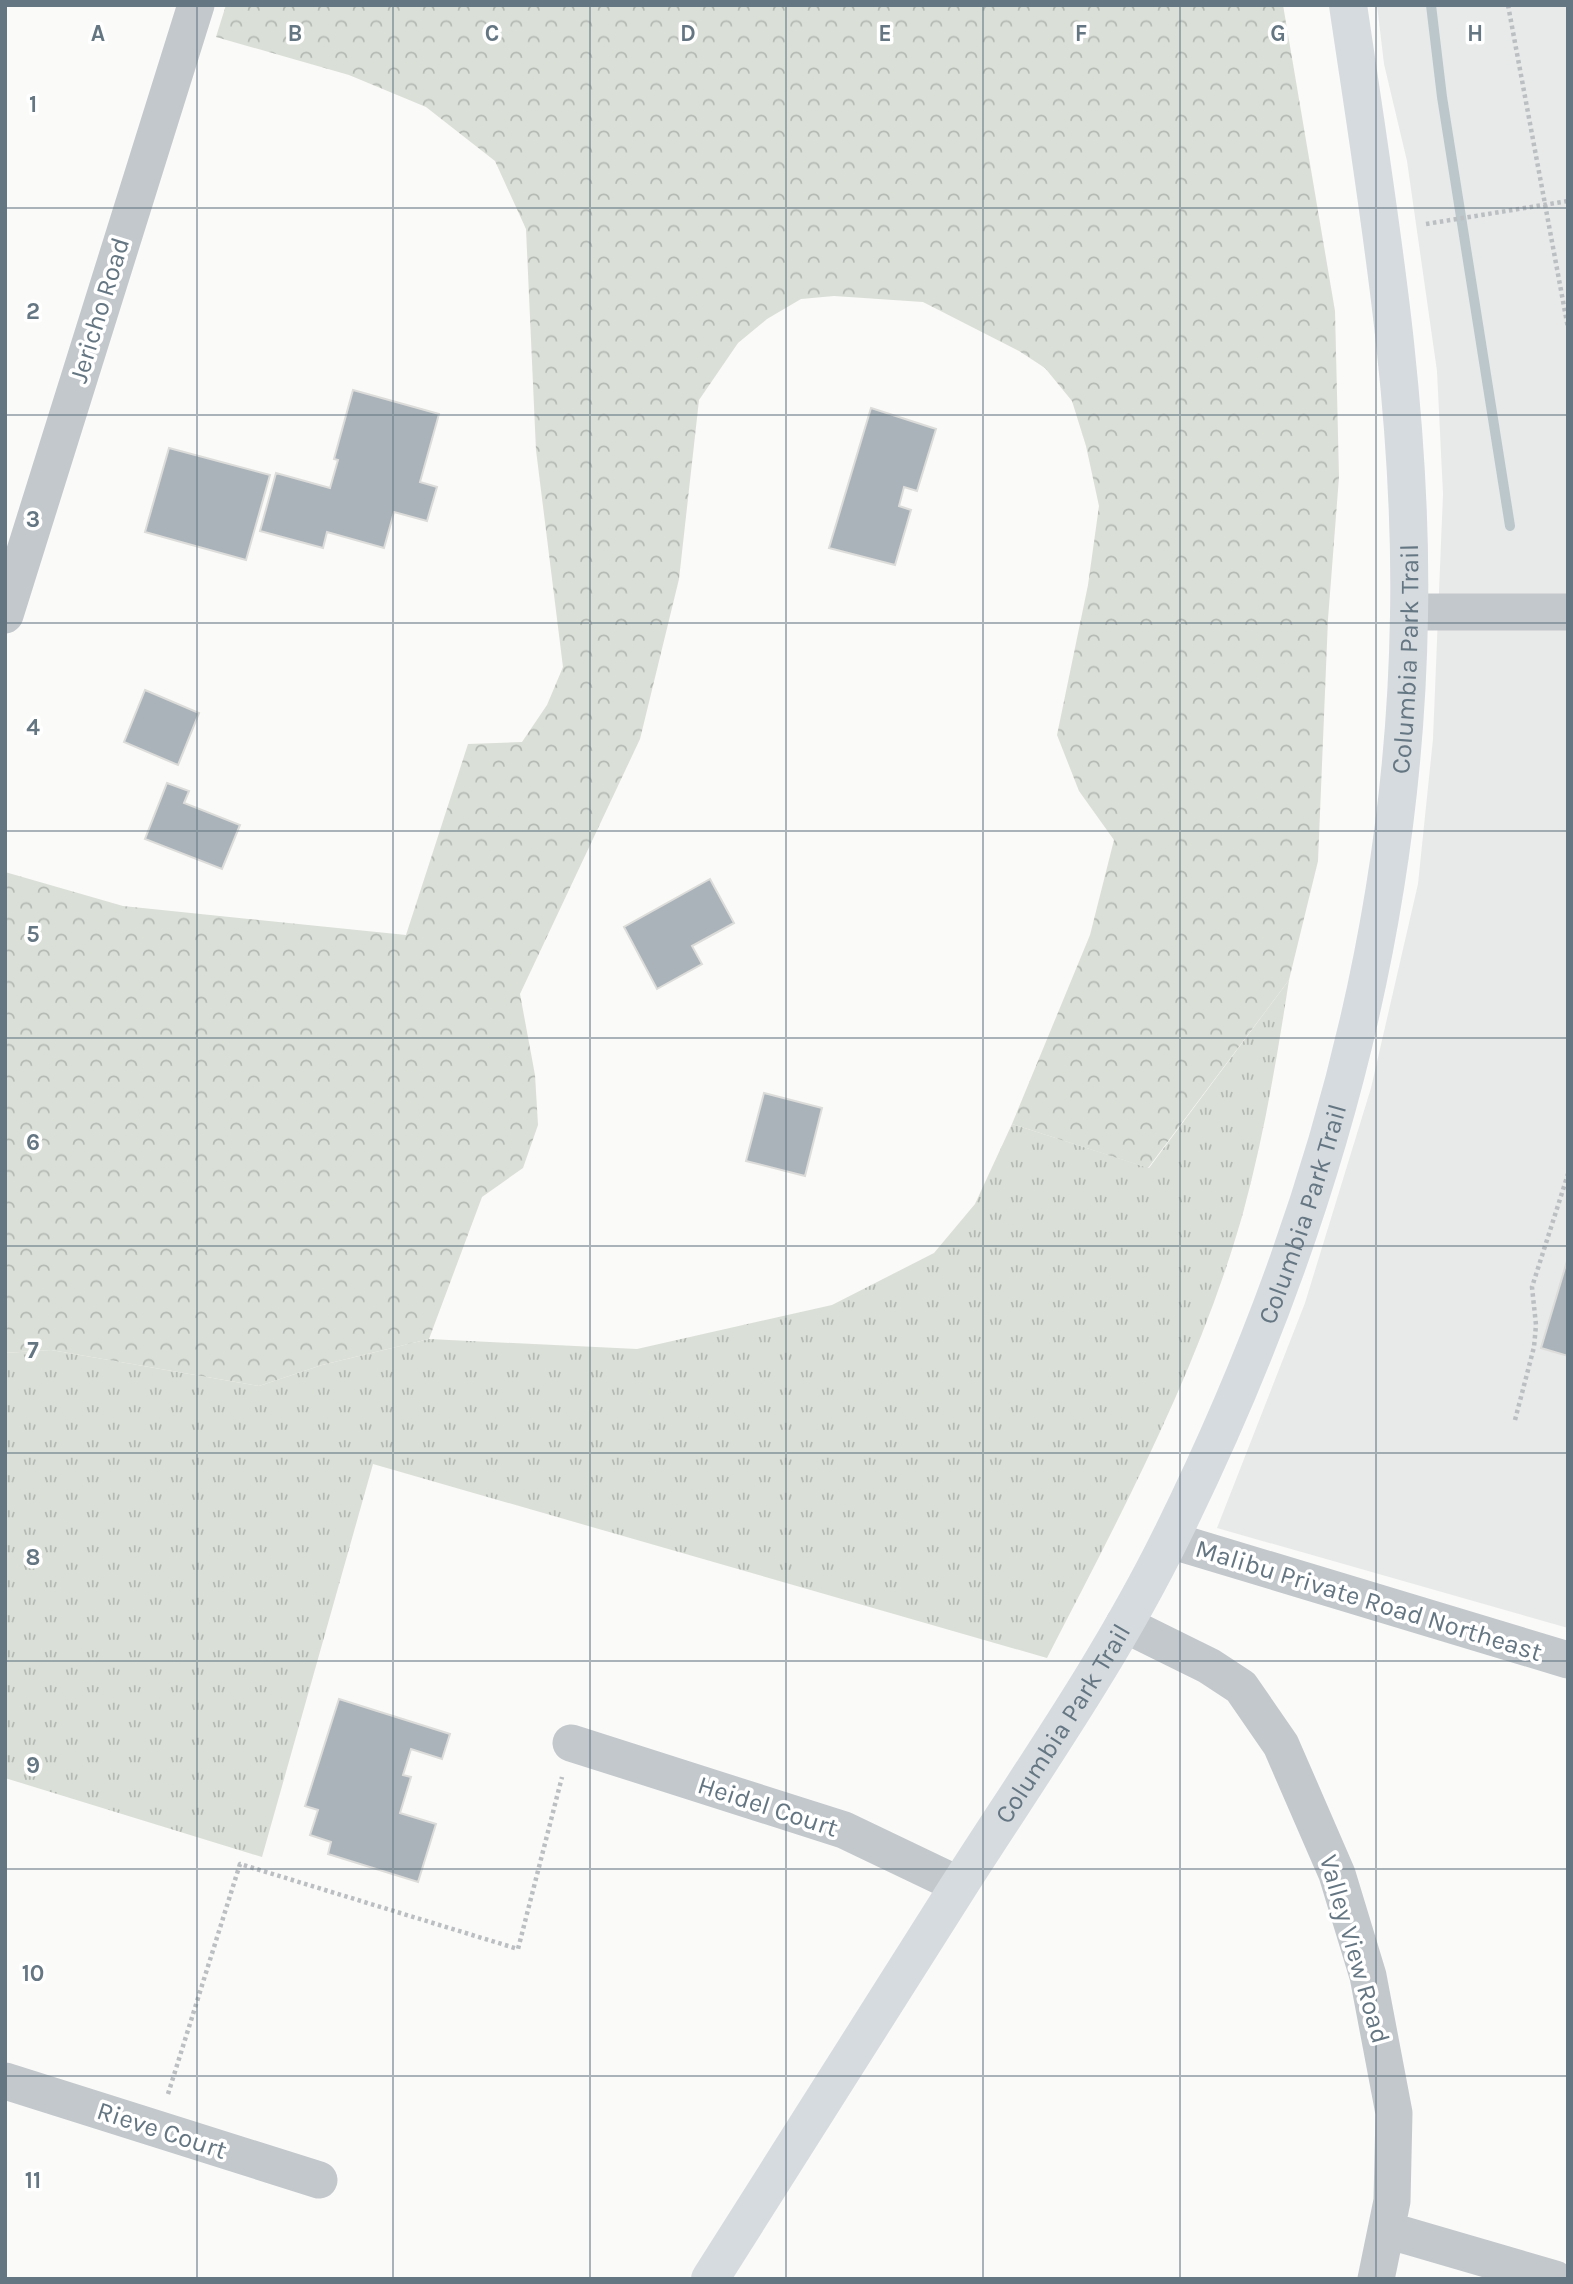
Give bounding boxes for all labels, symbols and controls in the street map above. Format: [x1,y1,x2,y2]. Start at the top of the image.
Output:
text: A [91,20,105,47]
text: B [288,20,302,47]
text: C [485,20,499,47]
text: D [680,20,696,47]
text: E [878,20,892,47]
text: F [1075,20,1087,47]
text: G [1270,20,1286,47]
text: H [1467,20,1483,47]
text: 1 [29,91,37,118]
street label: Jericho Road [63,234,136,387]
text: 2 [26,298,40,325]
text: 3 [26,506,40,533]
street label: Columbia Park Trail [1385,544,1425,775]
text: 4 [26,714,40,741]
text: 5 [26,921,40,948]
street label: Columbia Park Trail [1252,1101,1353,1329]
text: 6 [26,1129,40,1156]
text: 7 [27,1337,39,1364]
street label: Malibu Private Road Northeast [1192,1533,1546,1668]
text: 8 [26,1544,40,1571]
street label: Columbia Park Trail [989,1618,1137,1829]
text: 9 [26,1752,40,1779]
street label: Heidel Court [694,1769,842,1844]
street label: Valley View Road [1313,1851,1396,2047]
text: 10 [22,1960,44,1987]
street label: Rieve Court [93,2095,231,2166]
text: 11 [25,2167,41,2194]

